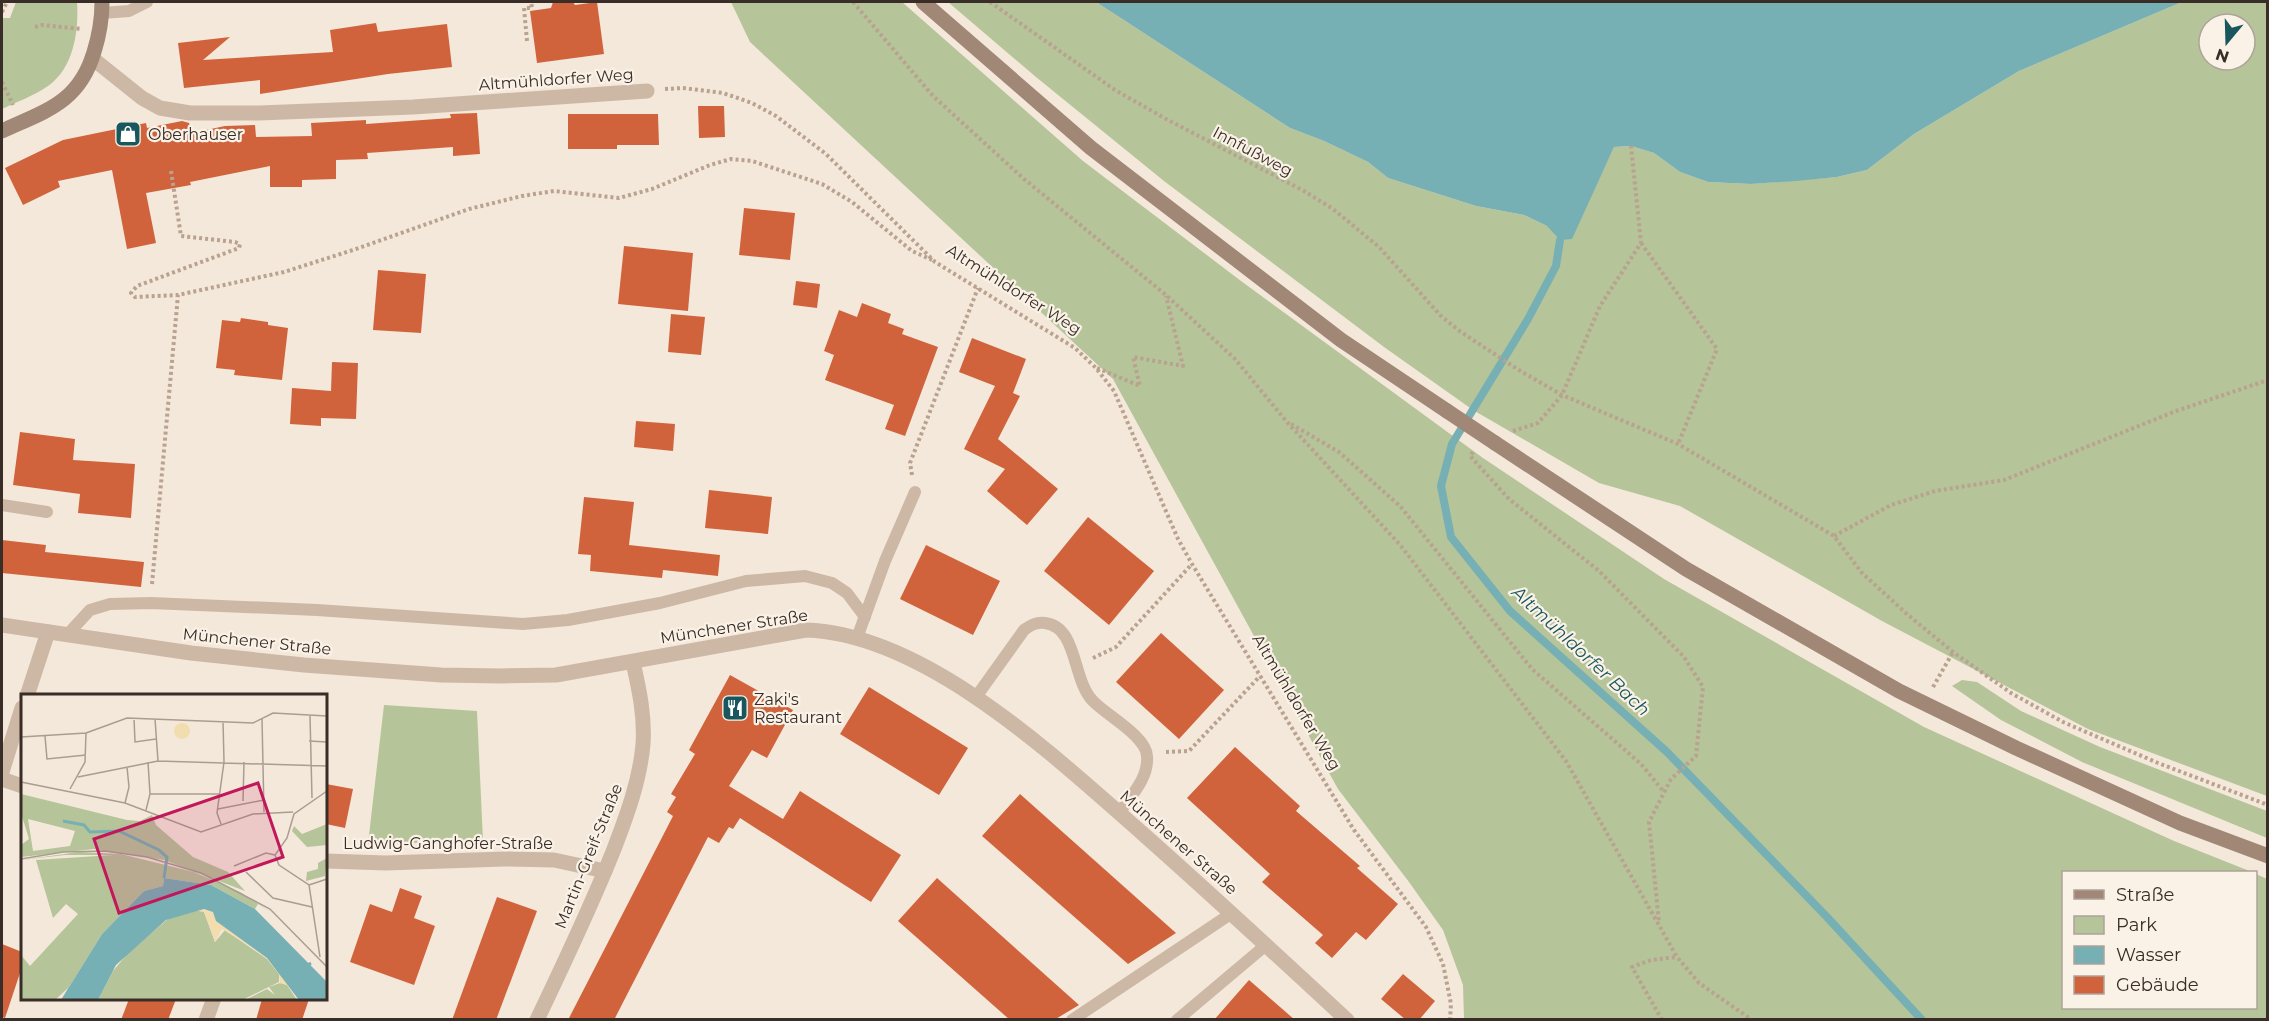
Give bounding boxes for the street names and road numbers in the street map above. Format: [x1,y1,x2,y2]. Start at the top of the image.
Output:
street label: Altmühldorfer Weg [478,65,634,94]
street label: Innfußweg [1210,123,1296,180]
street label: Altmühldorfer Weg [943,240,1085,339]
street label: Münchener Straße [659,605,809,648]
street label: Münchener Straße [182,624,332,659]
street label: Altmühldorfer Weg [1248,631,1345,774]
street label: Martin-Greif-Straße [551,781,626,931]
street label: Münchener Straße [1116,786,1241,898]
street label: Ludwig-Ganghofer-Straße [343,834,553,853]

